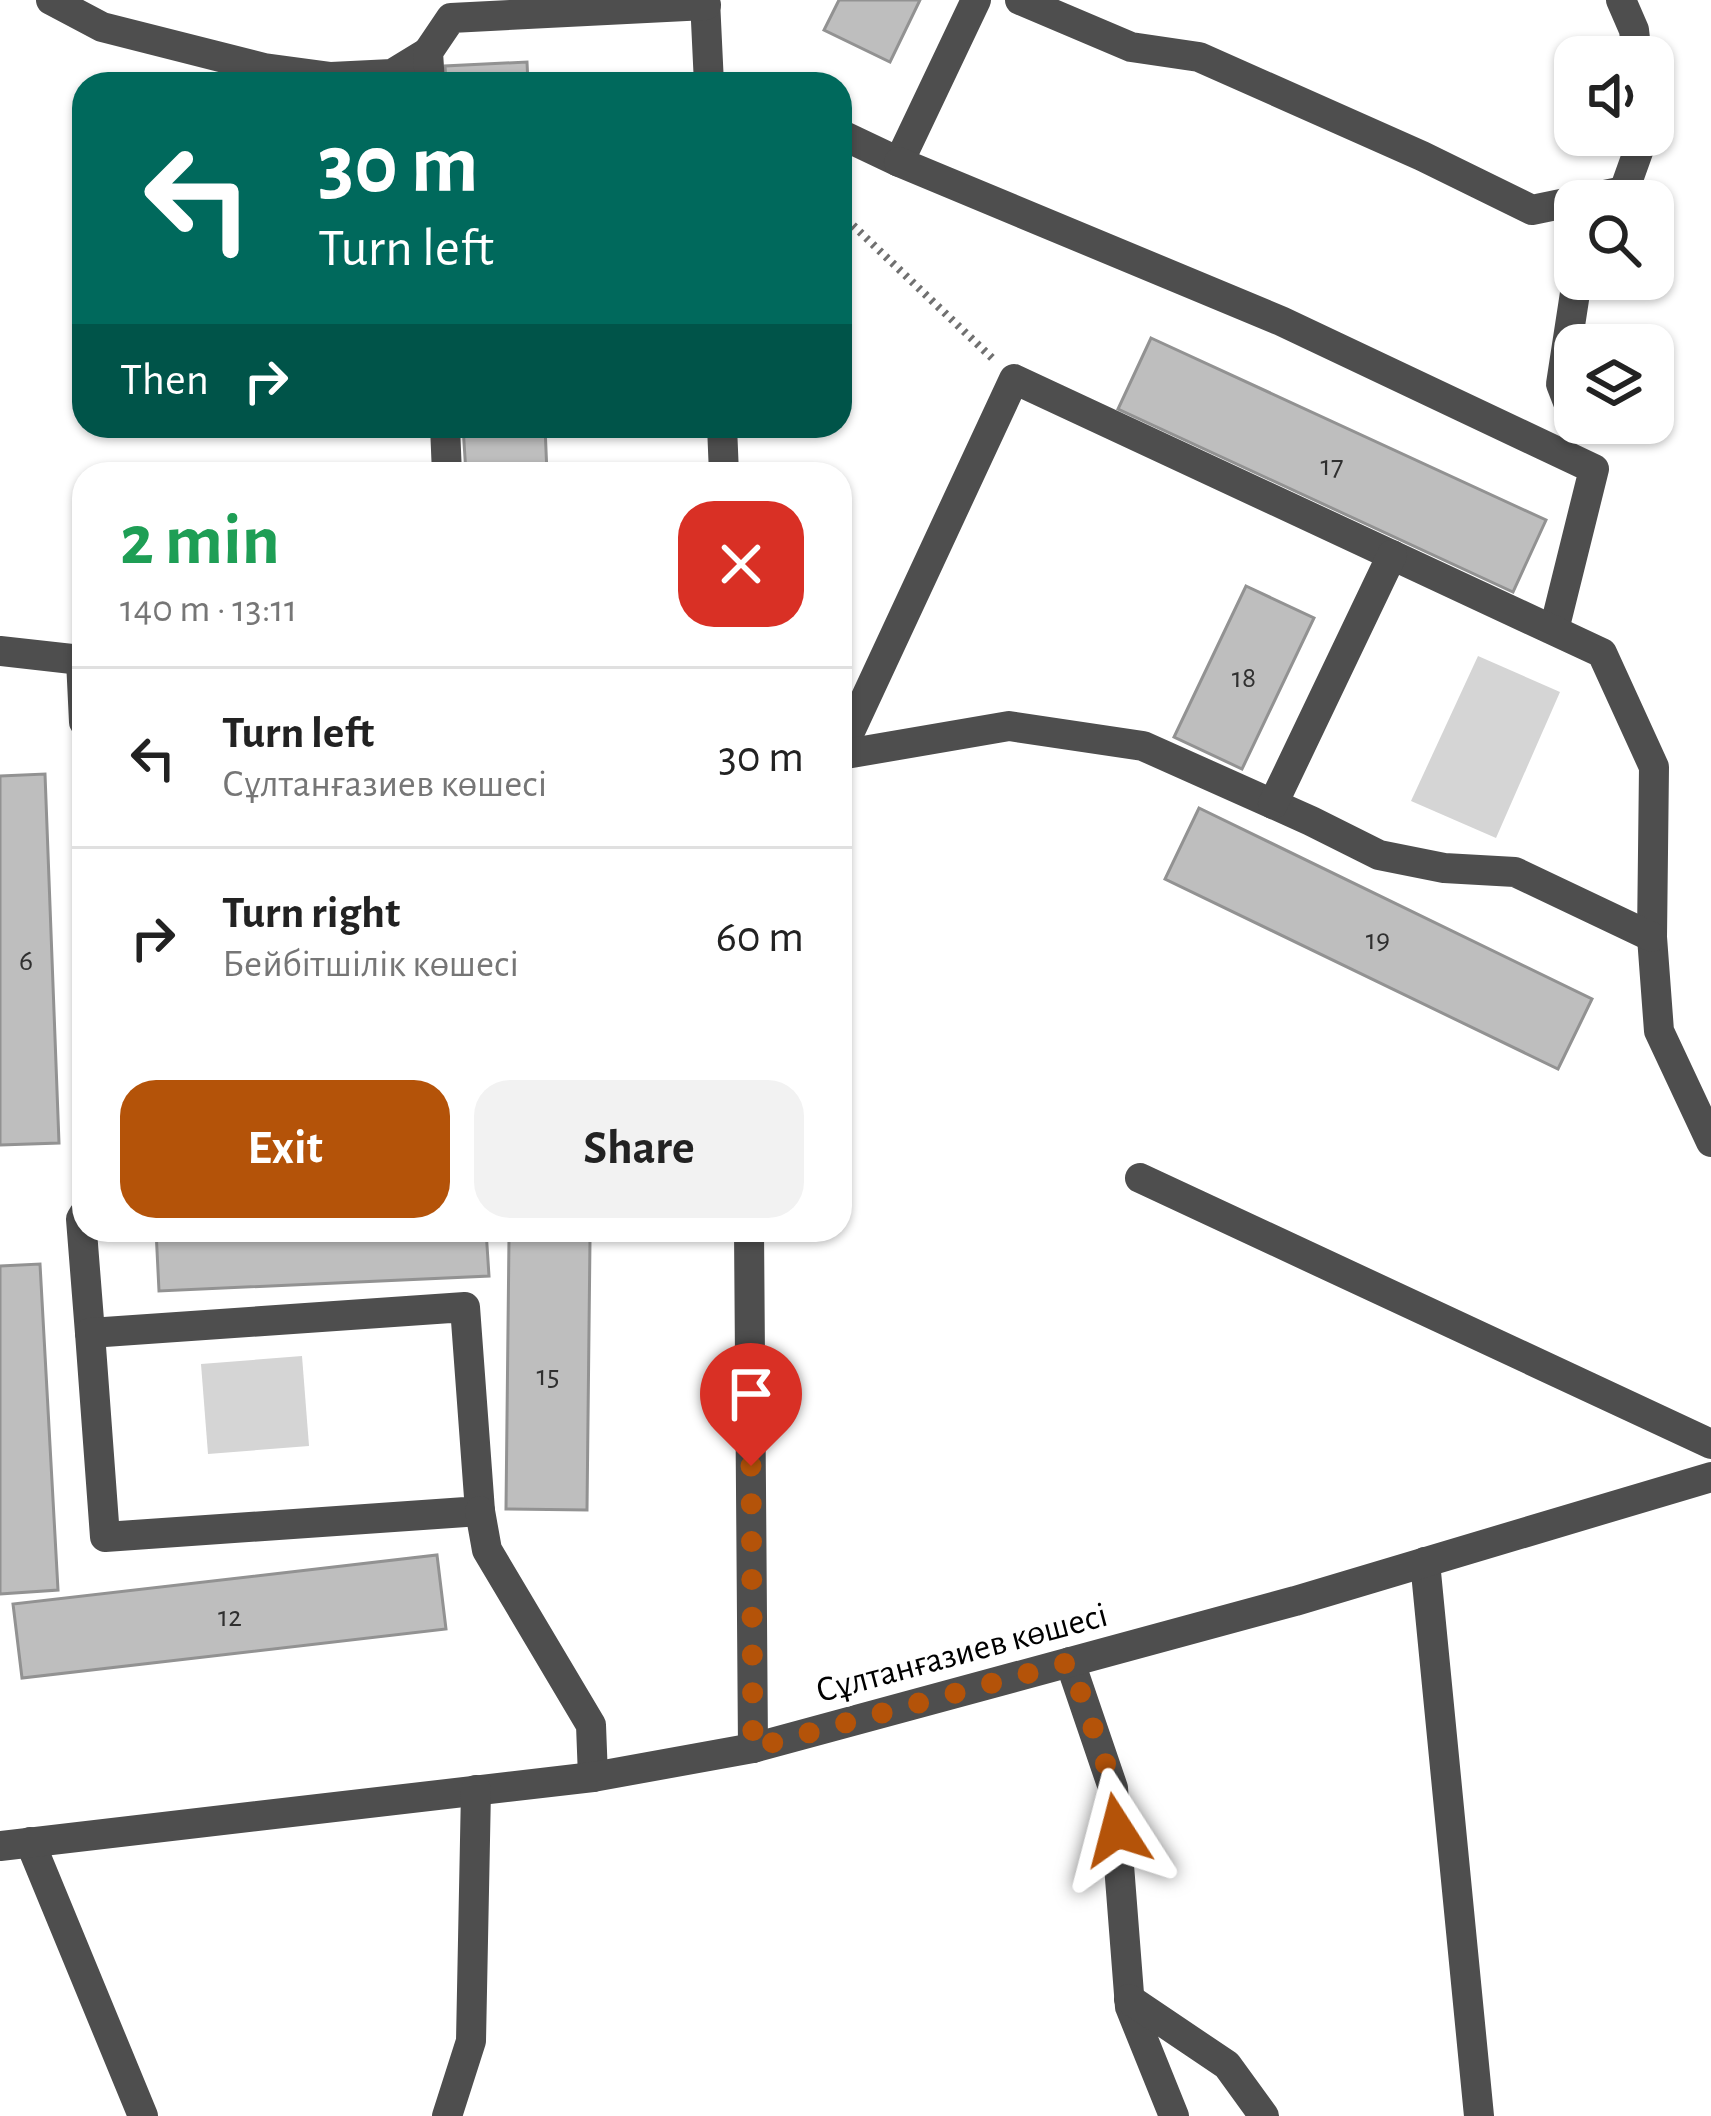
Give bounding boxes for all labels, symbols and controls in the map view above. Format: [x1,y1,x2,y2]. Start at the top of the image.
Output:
map controls [1554,36,1674,444]
button: sound [1554,36,1674,156]
icon: left [120,120,276,276]
text: 30 m [318,124,478,208]
button: search [1554,180,1674,300]
text: Turn left [318,222,494,276]
button: layers [1554,324,1674,444]
icon: right [233,348,299,414]
text: Then [120,358,209,403]
house number: 17 [1321,451,1343,481]
button: close [678,501,804,627]
text: 2 min [120,505,280,577]
text: 140 m · 13:11 [120,590,297,629]
house number: 18 [1232,663,1256,693]
text: Turn left [222,711,374,756]
icon: left [120,725,186,791]
text: 30 m [718,735,804,780]
text: Сұлтанғазиев көшесі [222,765,547,804]
text: Turn right [222,891,400,936]
icon: right [120,905,186,971]
text: 60 m [716,915,804,960]
house number: 19 [1366,925,1390,955]
text: Бейбітшілік көшесі [222,945,519,984]
house number: 6 [19,946,33,976]
button: Exit [120,1080,450,1218]
button: Share [474,1080,804,1218]
pin [700,1343,802,1466]
house number: 15 [537,1361,559,1391]
icon: arrive [718,1361,784,1427]
street label: Сұлтанғазиев көшесі [812,1597,1111,1709]
house number: 12 [218,1602,242,1632]
position arrow [1054,1767,1180,1893]

